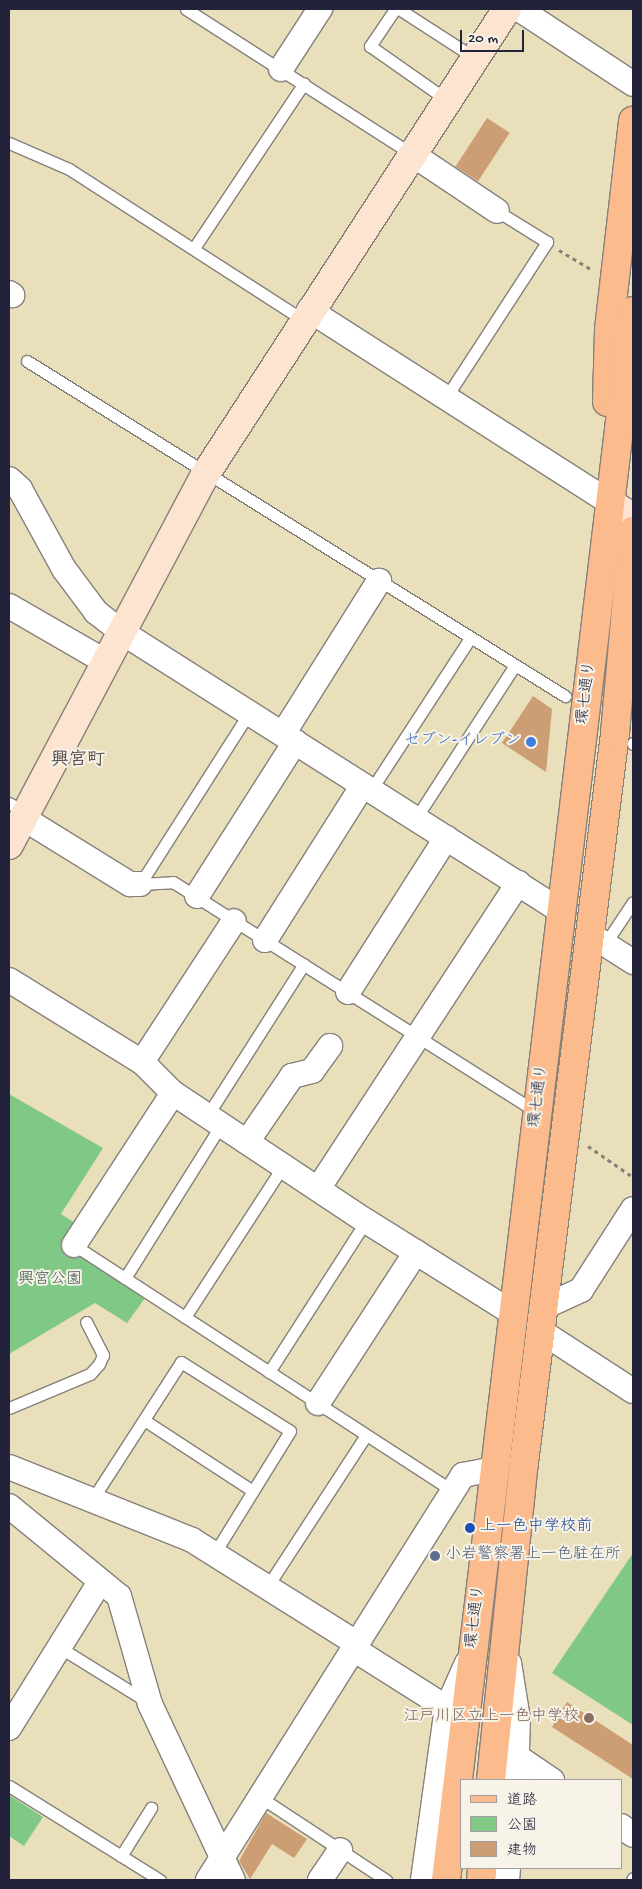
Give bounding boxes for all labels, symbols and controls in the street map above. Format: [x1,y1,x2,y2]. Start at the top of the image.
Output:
scale bar [462,20,526,52]
text: 20 m [468,30,498,48]
street label: 環七通り [575,660,601,726]
place label: セブン-イレブン [404,732,521,752]
marker: セブン-イレブン [525,736,537,748]
district label: 興宮町 [51,750,105,772]
street label: 環七通り [527,1063,553,1129]
park label: 興宮公園 [18,1271,82,1291]
place label: 上一色中学校前 [480,1518,592,1538]
marker: 上一色中学校前 [464,1522,476,1534]
place label: 小岩警察署上一色駐在所 [445,1546,621,1566]
marker: 小岩警察署上一色駐在所 [429,1550,441,1562]
street label: 環七通り [464,1584,490,1650]
place label: 江戸川区立上一色中学校 [403,1708,579,1728]
marker: 江戸川区立上一色中学校 [583,1712,595,1724]
legend [460,1779,622,1869]
text: 道路 [507,1792,537,1810]
text: 公園 [507,1817,537,1835]
text: 建物 [507,1842,537,1860]

